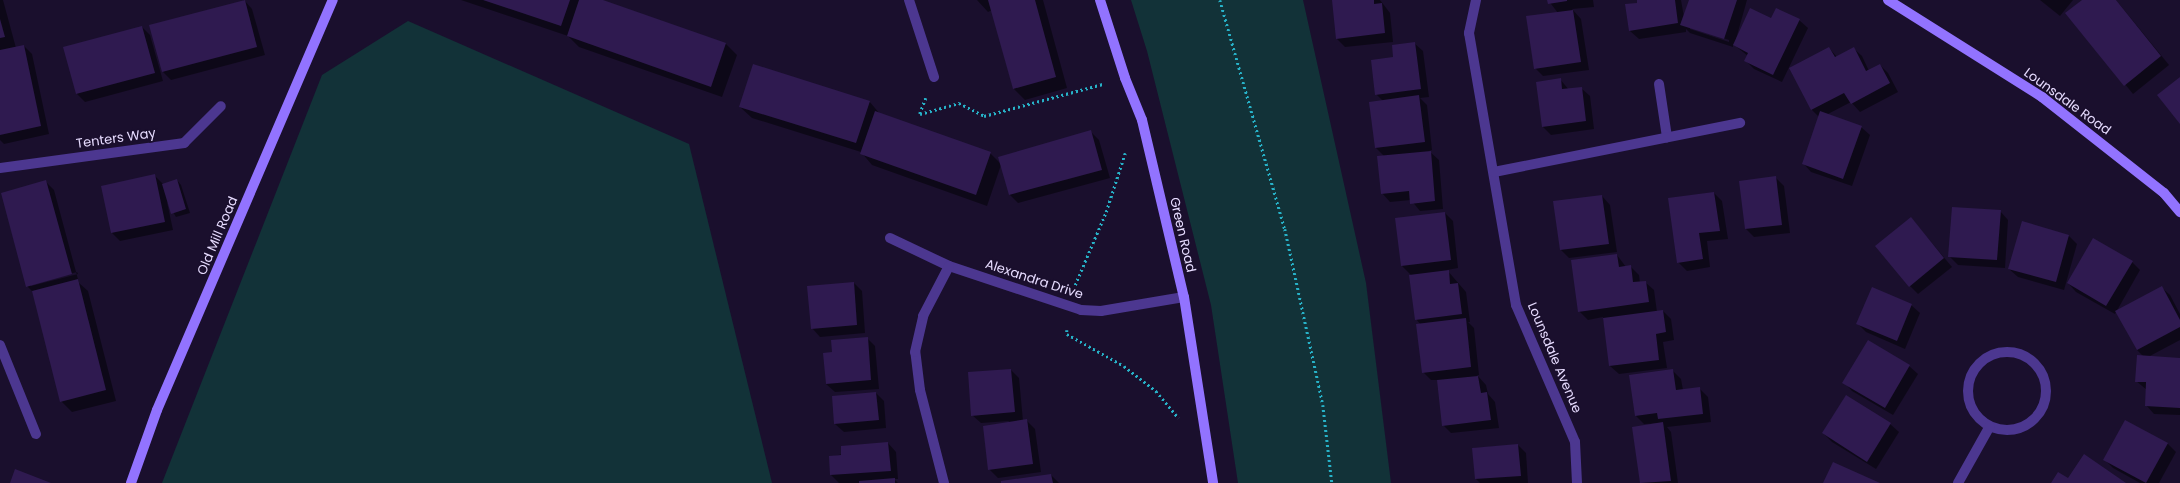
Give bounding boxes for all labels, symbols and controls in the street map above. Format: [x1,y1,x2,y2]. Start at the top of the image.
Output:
street label: Lounsdale Road [2021,65,2113,139]
street label: Tenters Way [75,126,157,152]
street label: Old Mill Road [194,194,242,278]
street label: Green Road [1166,196,1198,274]
street label: Alexandra Drive [983,257,1085,303]
street label: Lounsdale Avenue [1524,300,1584,416]

